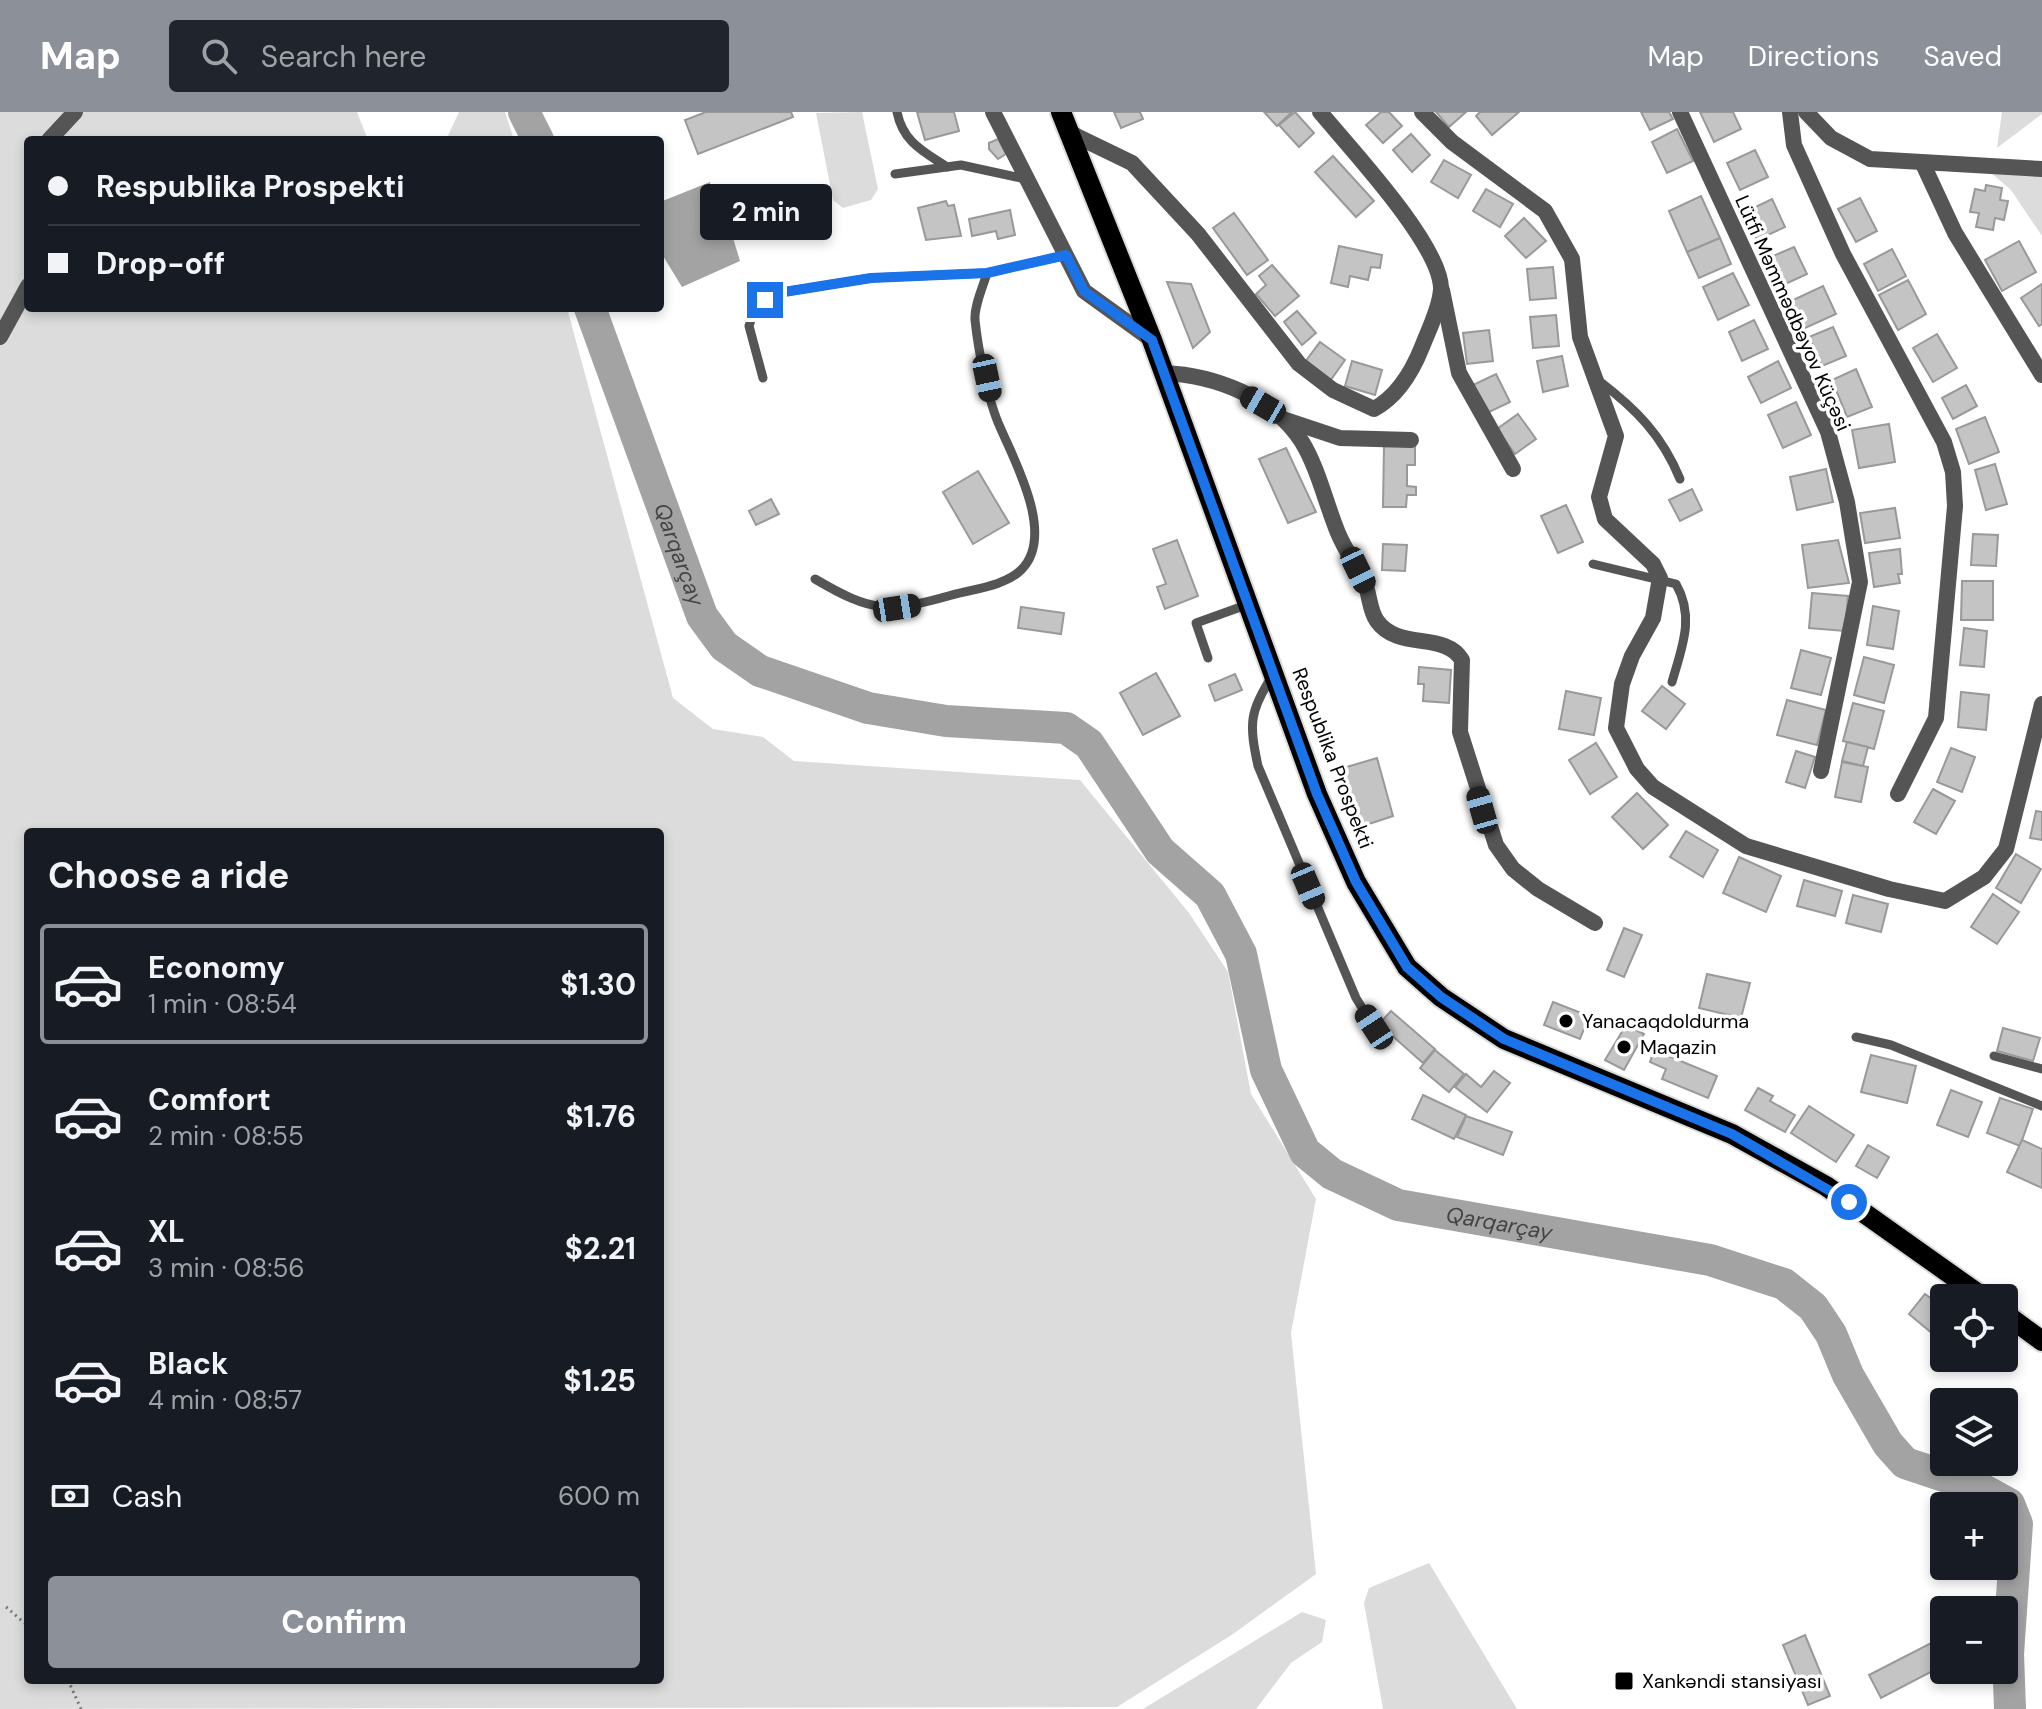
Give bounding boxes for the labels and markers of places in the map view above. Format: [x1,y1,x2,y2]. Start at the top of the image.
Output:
place label: Yanacaqdoldurma [1582,1008,1749,1034]
marker: Yanacaqdoldurma [1557,1012,1575,1030]
place label: Maqazin [1640,1034,1717,1060]
marker: Maqazin [1615,1038,1633,1056]
place label: Xankəndi stansiyası [1642,1668,1821,1694]
marker: Xankəndi stansiyası [1613,1670,1635,1692]

